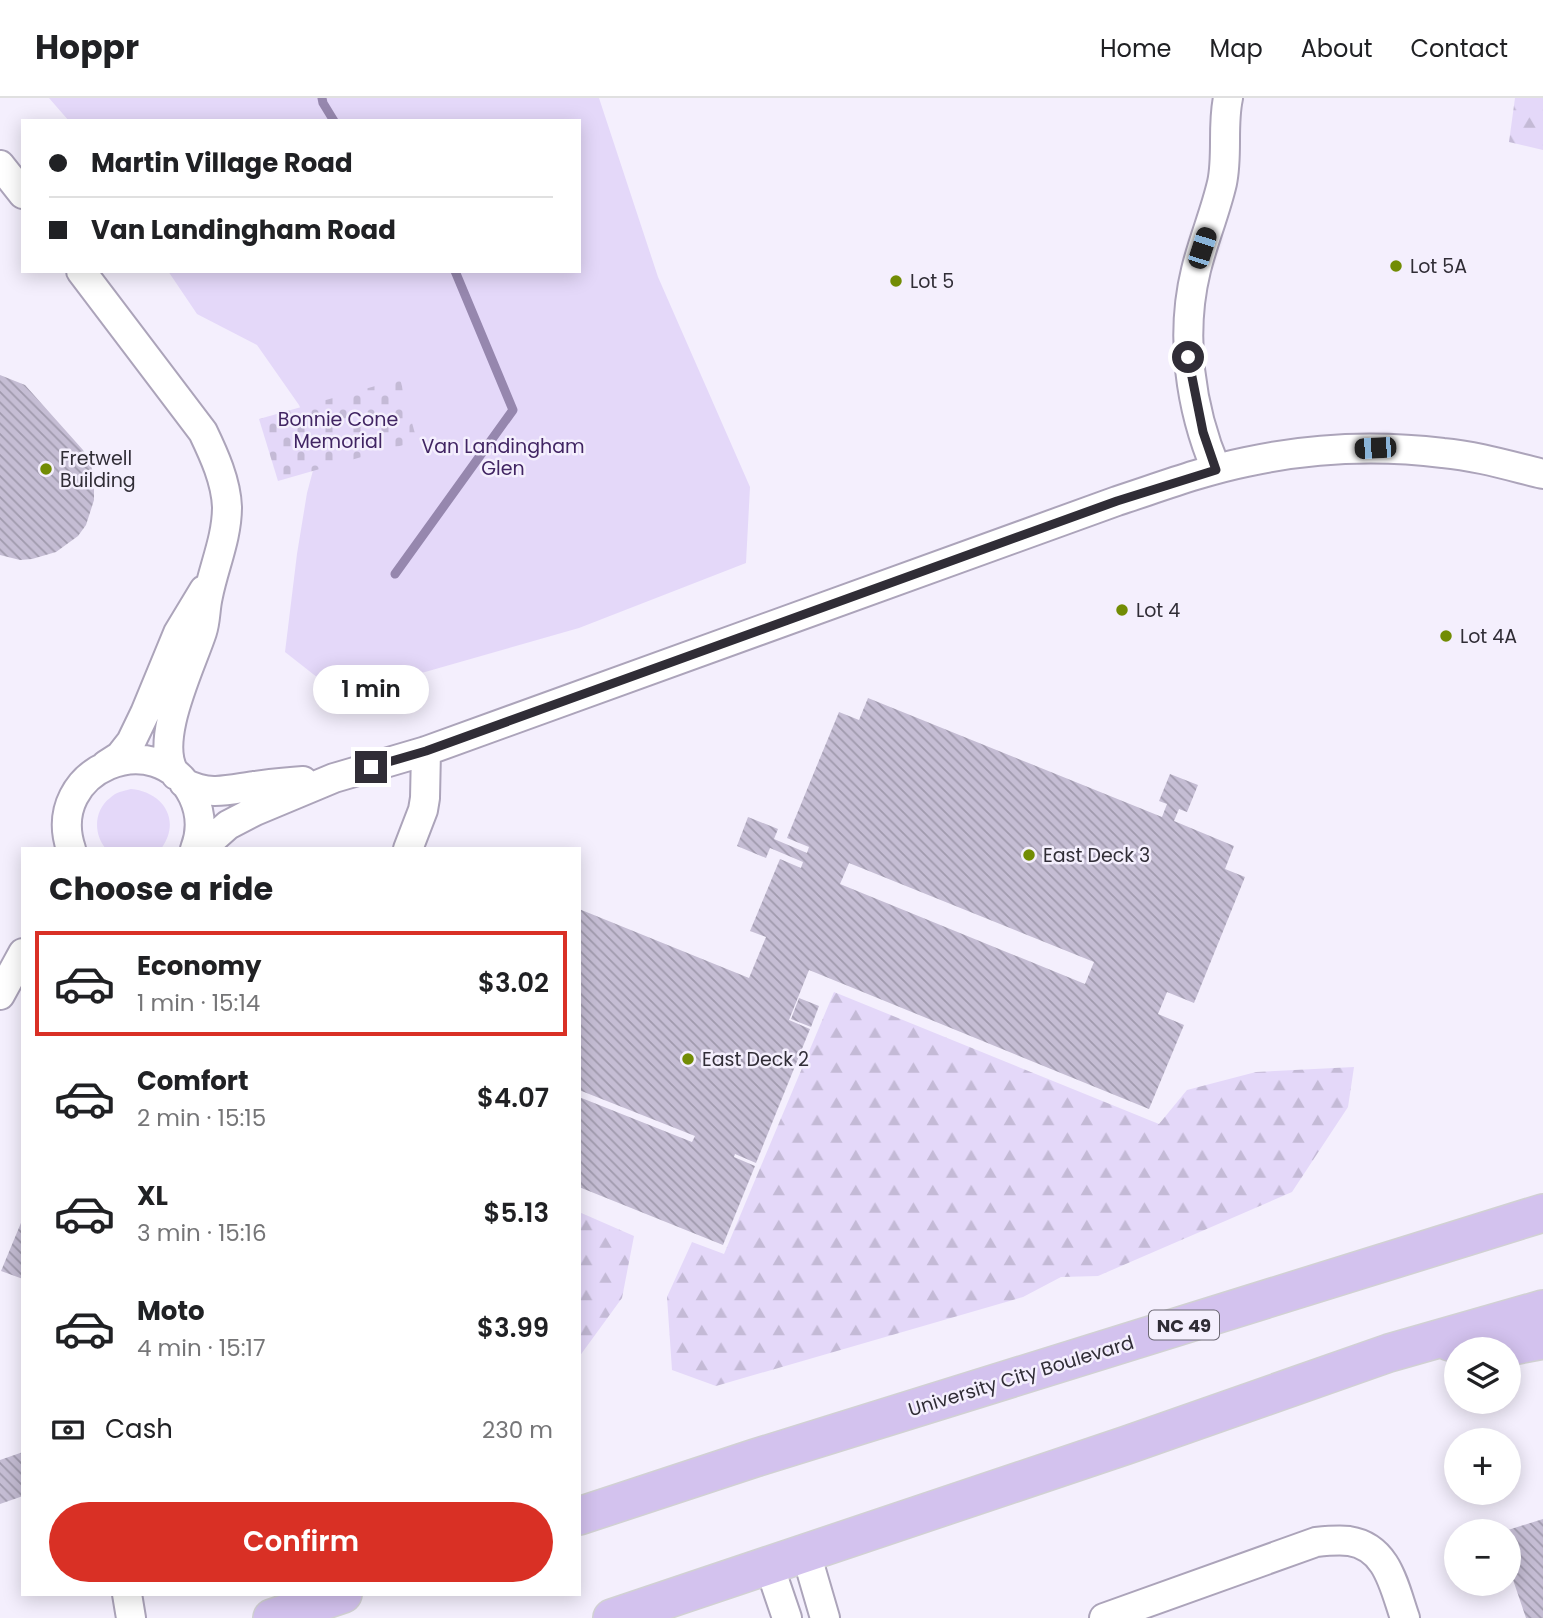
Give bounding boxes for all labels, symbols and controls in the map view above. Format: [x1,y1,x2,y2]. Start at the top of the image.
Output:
text: Hoppr [35,24,139,71]
text: Home [1100,32,1172,65]
text: Map [1210,32,1263,65]
text: About [1301,32,1372,65]
text: Contact [1410,32,1508,65]
text: Martin Village Road [91,145,353,181]
text: Van Landingham Road [91,212,396,248]
car [1186,225,1219,271]
place label: Lot 5A [1410,253,1467,280]
marker: Lot 5A [1388,258,1404,274]
place label: Lot 5 [910,268,954,295]
marker: Lot 5 [888,273,904,289]
route start [1172,341,1204,373]
park label: Bonnie Cone Memorial [278,406,398,455]
park label: Van Landingham Glen [421,433,585,482]
car [1354,436,1397,460]
place label: Fretwell Building [60,445,136,494]
marker: Fretwell Building [38,461,54,477]
place label: Lot 4 [1136,597,1180,624]
marker: Lot 4 [1114,602,1130,618]
place label: Lot 4A [1460,623,1517,650]
marker: Lot 4A [1438,628,1454,644]
callout: 1 min [313,666,429,714]
text: 1 min [341,673,401,705]
route end [355,751,387,783]
place label: East Deck 3 [1043,842,1150,869]
marker: East Deck 3 [1021,847,1037,863]
text: Choose a ride [49,866,273,911]
text: Economy [137,948,261,984]
icon: car [53,952,116,1015]
text: $3.02 [478,965,549,1001]
text: 1 min · 15:14 [137,987,260,1019]
place label: East Deck 2 [702,1046,809,1073]
marker: East Deck 2 [680,1051,696,1067]
text: Comfort [137,1063,249,1099]
icon: car [53,1067,116,1130]
text: $4.07 [477,1080,549,1116]
text: 2 min · 15:15 [137,1102,266,1134]
text: XL [137,1178,168,1214]
icon: car [53,1182,116,1245]
text: $5.13 [484,1195,549,1231]
text: 3 min · 15:16 [137,1217,267,1249]
text: Moto [137,1293,205,1329]
icon: car [53,1297,116,1360]
text: $3.99 [477,1310,549,1346]
road number: NC 49 [1149,1310,1219,1340]
street label: University City Boulevard [905,1329,1137,1423]
text: 4 min · 15:17 [137,1332,265,1364]
map controls [1444,1337,1521,1596]
button: layers [1444,1337,1521,1414]
icon: cash [49,1411,87,1449]
text: Cash [105,1411,173,1447]
text: 230 m [482,1414,553,1446]
button: + [1444,1428,1521,1505]
button: Confirm [49,1502,553,1582]
button: − [1444,1519,1521,1596]

